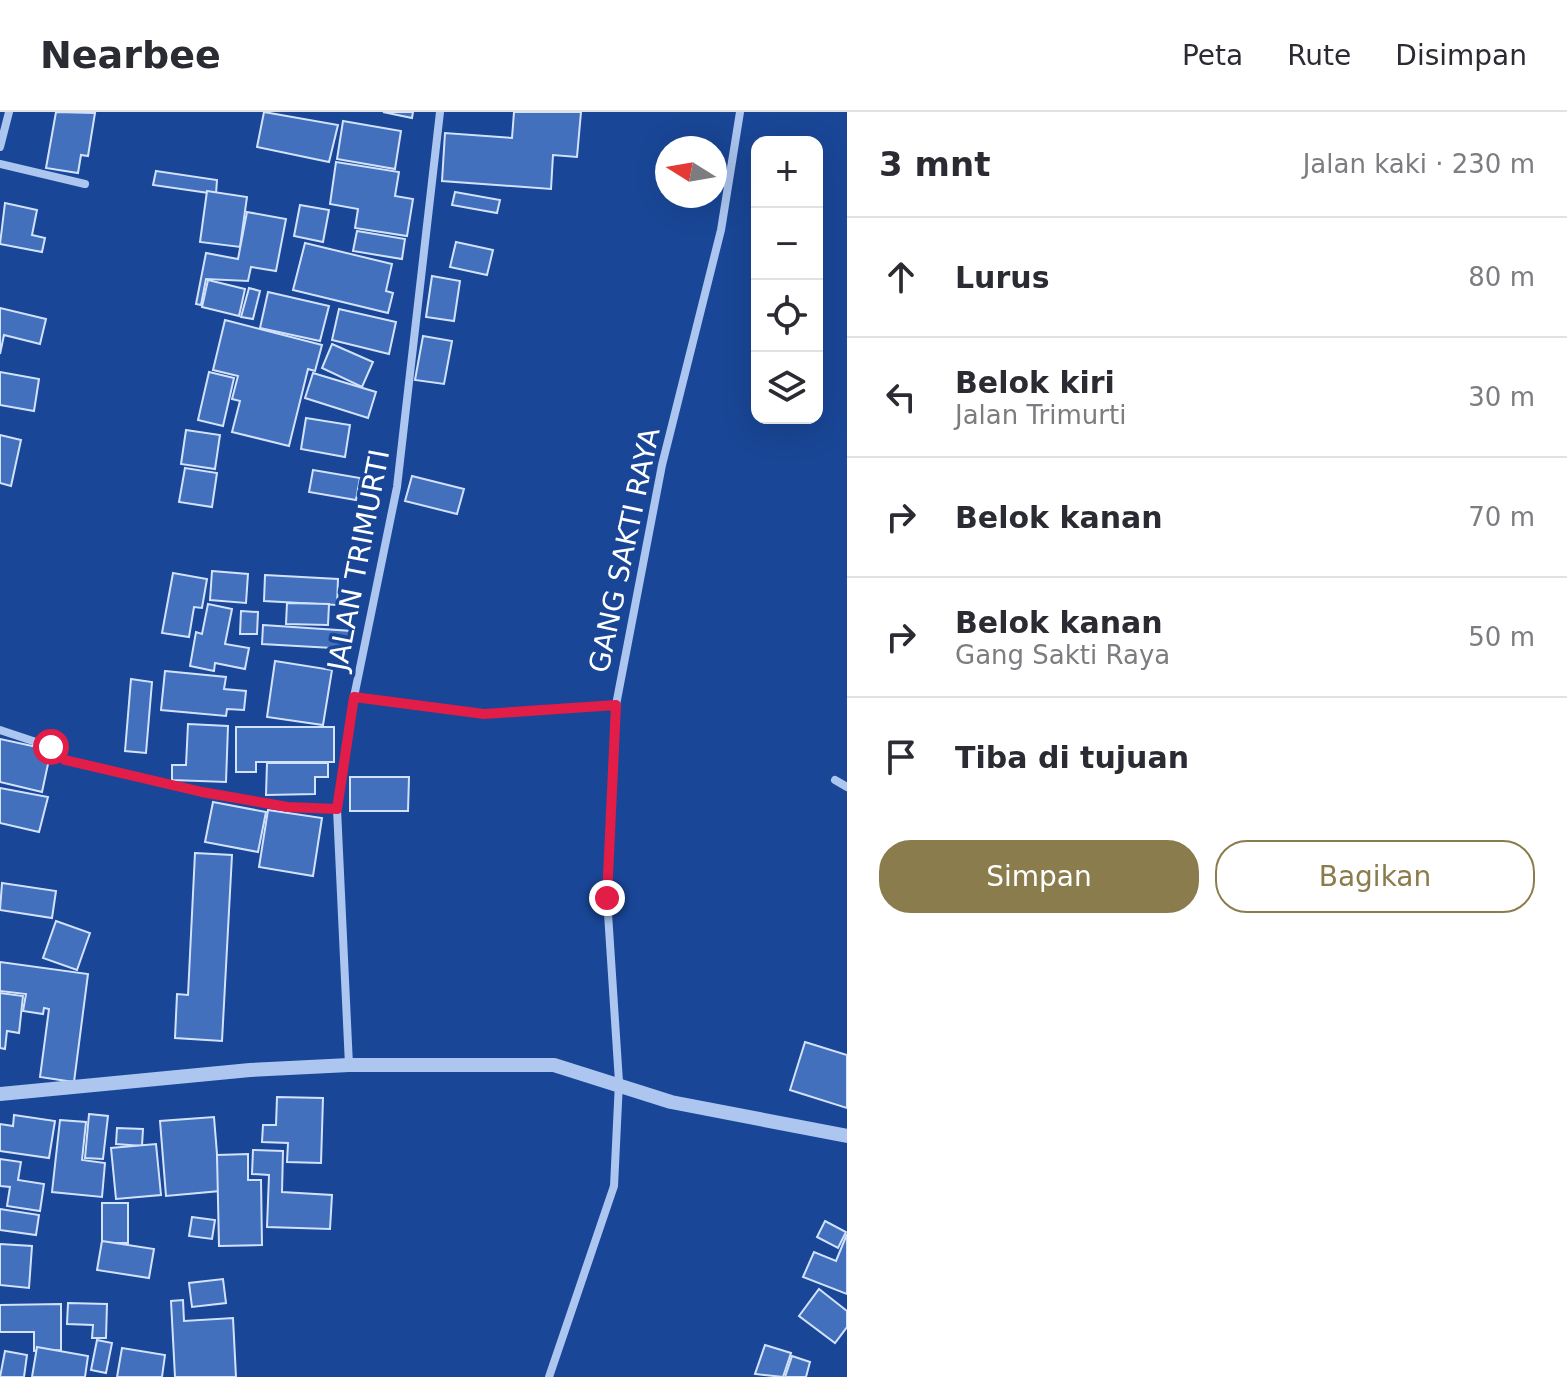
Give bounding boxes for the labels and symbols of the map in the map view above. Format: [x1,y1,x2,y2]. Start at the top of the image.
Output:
north arrow [655,136,727,208]
street label: GANG SAKTI RAYA [582,425,667,676]
street label: JALAN TRIMURTI [321,447,396,675]
route start [33,729,69,765]
route end [589,880,625,916]

